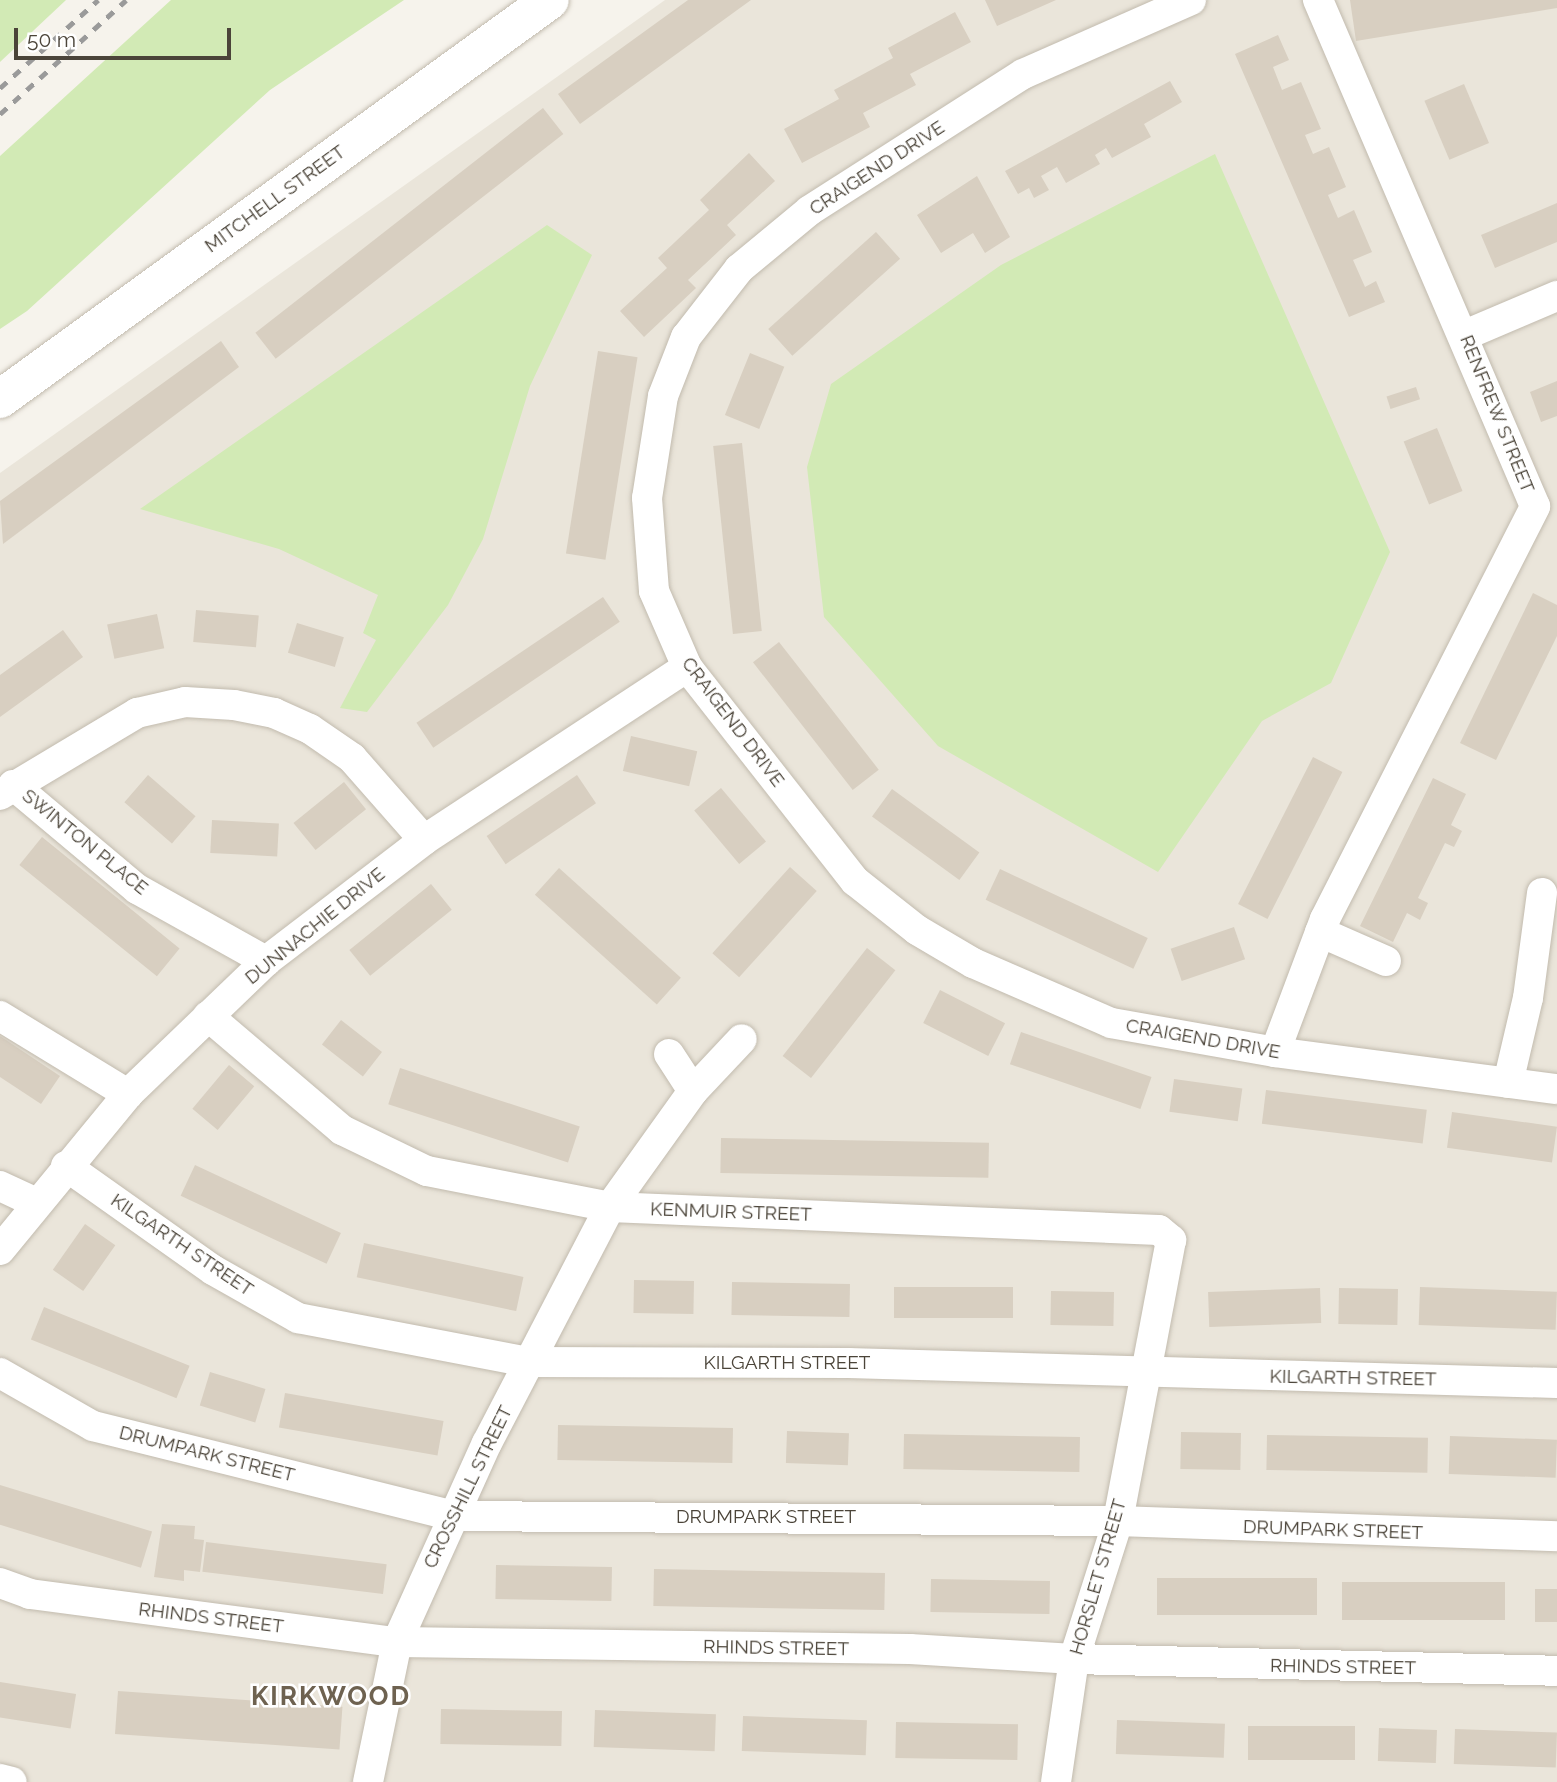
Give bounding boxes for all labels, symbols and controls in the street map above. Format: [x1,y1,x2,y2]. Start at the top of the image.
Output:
scale bar [18,14,234,58]
text: 50 m [27,27,76,52]
street label: CRAIGEND DRIVE [805,116,949,220]
street label: MITCHELL STREET [200,140,350,258]
street label: RENFREW STREET [1455,331,1539,497]
street label: CRAIGEND DRIVE [677,653,789,791]
street label: SWINTON PLACE [18,784,152,900]
street label: DUNNACHIE DRIVE [241,863,389,989]
street label: CRAIGEND DRIVE [1124,1014,1282,1064]
street label: KILGARTH STREET [106,1189,258,1301]
street label: KENMUIR STREET [650,1198,812,1226]
street label: KILGARTH STREET [704,1352,870,1374]
street label: KILGARTH STREET [1269,1365,1437,1391]
street label: CROSSHILL STREET [419,1402,517,1572]
street label: DRUMPARK STREET [117,1421,297,1487]
street label: HORSLET STREET [1065,1496,1131,1658]
street label: DRUMPARK STREET [676,1506,856,1528]
street label: DRUMPARK STREET [1242,1515,1424,1545]
street label: RHINDS STREET [137,1598,285,1638]
street label: RHINDS STREET [703,1635,849,1661]
street label: RHINDS STREET [1270,1654,1416,1680]
district label: KIRKWOOD [252,1681,410,1713]

